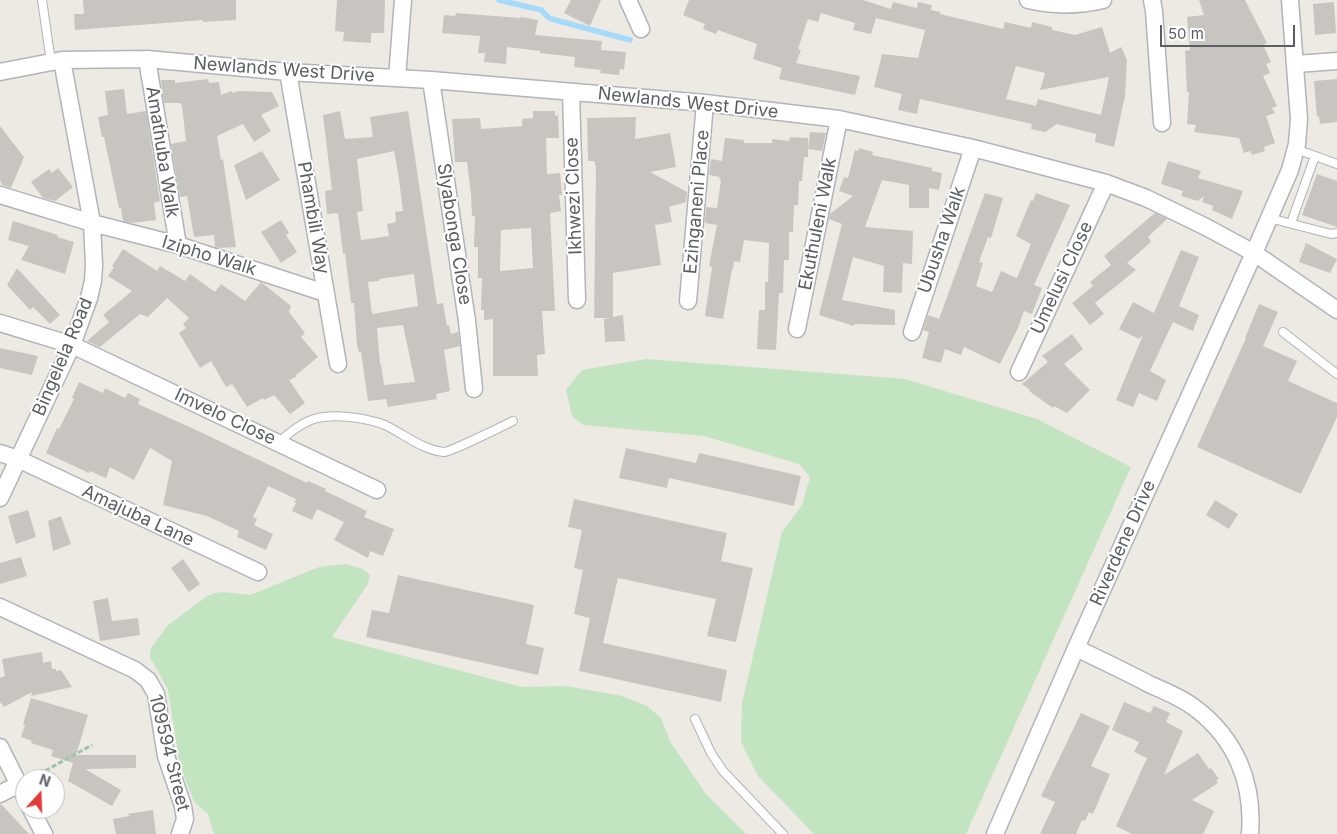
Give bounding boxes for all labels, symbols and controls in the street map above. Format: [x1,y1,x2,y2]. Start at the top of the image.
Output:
scale bar [1162,15,1297,47]
text: 50 m [1168,24,1204,43]
street label: Newlands West Drive [193,53,375,87]
street label: Newlands West Drive [597,83,779,123]
street label: Amathuba Walk [141,85,183,219]
street label: Ezinganeni Place [680,129,714,275]
street label: Ikhwezi Close [561,137,587,255]
street label: Ekuthuleni Walk [795,156,841,292]
street label: Phambili Way [292,160,334,276]
street label: Slyabonga Close [432,162,476,306]
street label: Ubusha Walk [914,184,970,296]
street label: Umelusi Close [1026,218,1098,338]
street label: Izipho Walk [159,231,259,281]
street label: Bingelela Road [28,295,98,419]
street label: Imvelo Close [171,384,279,450]
street label: Riverdene Drive [1086,477,1160,609]
street label: Amajuba Lane [79,481,197,551]
street label: 109594 Street [144,692,194,814]
north arrow [15,769,65,819]
text: N [37,771,53,790]

